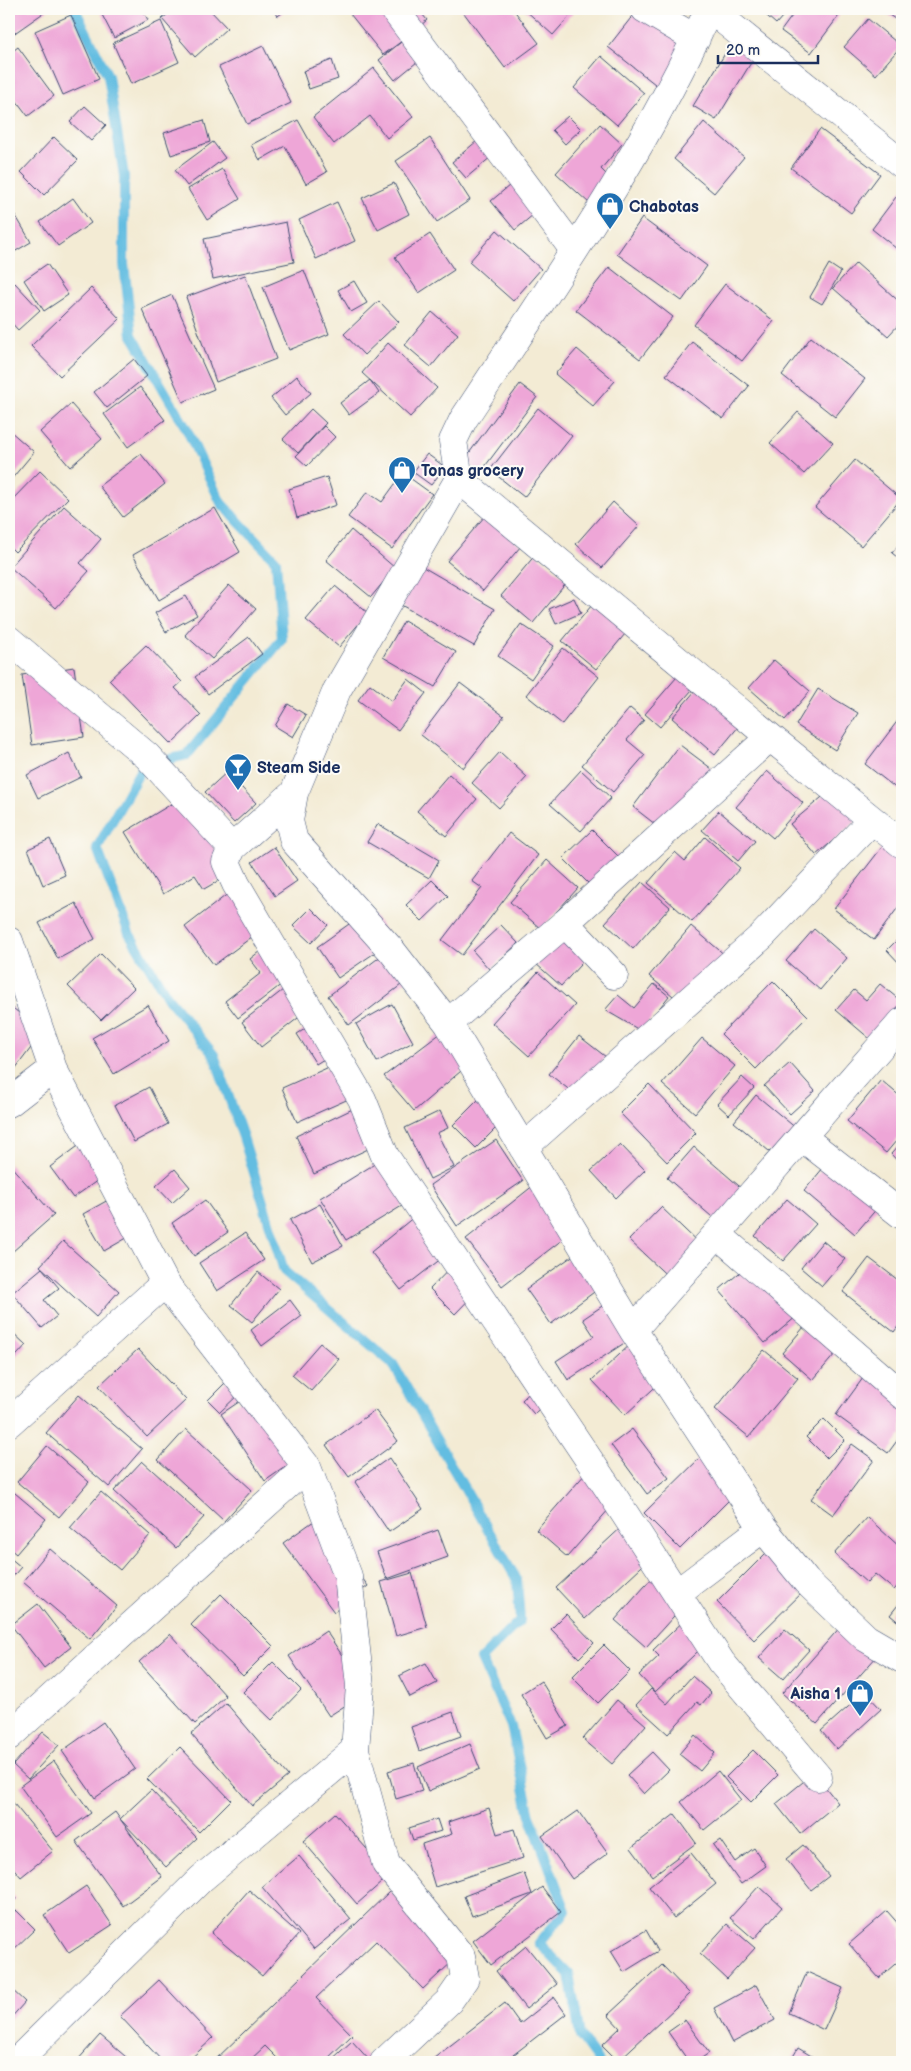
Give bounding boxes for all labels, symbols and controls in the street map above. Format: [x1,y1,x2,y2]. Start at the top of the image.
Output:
scale bar [718,32,818,64]
text: 20 m [726,41,760,60]
shop icon: Chabotas [595,191,625,230]
place label: Chabotas [629,198,699,217]
shop icon: Tonas grocery [387,455,417,494]
place label: Tonas grocery [421,462,525,481]
bar icon: Steam Side [223,752,253,791]
place label: Steam Side [257,759,340,778]
shop icon: Aisha 1 [845,1678,875,1717]
place label: Aisha 1 [789,1685,841,1704]

